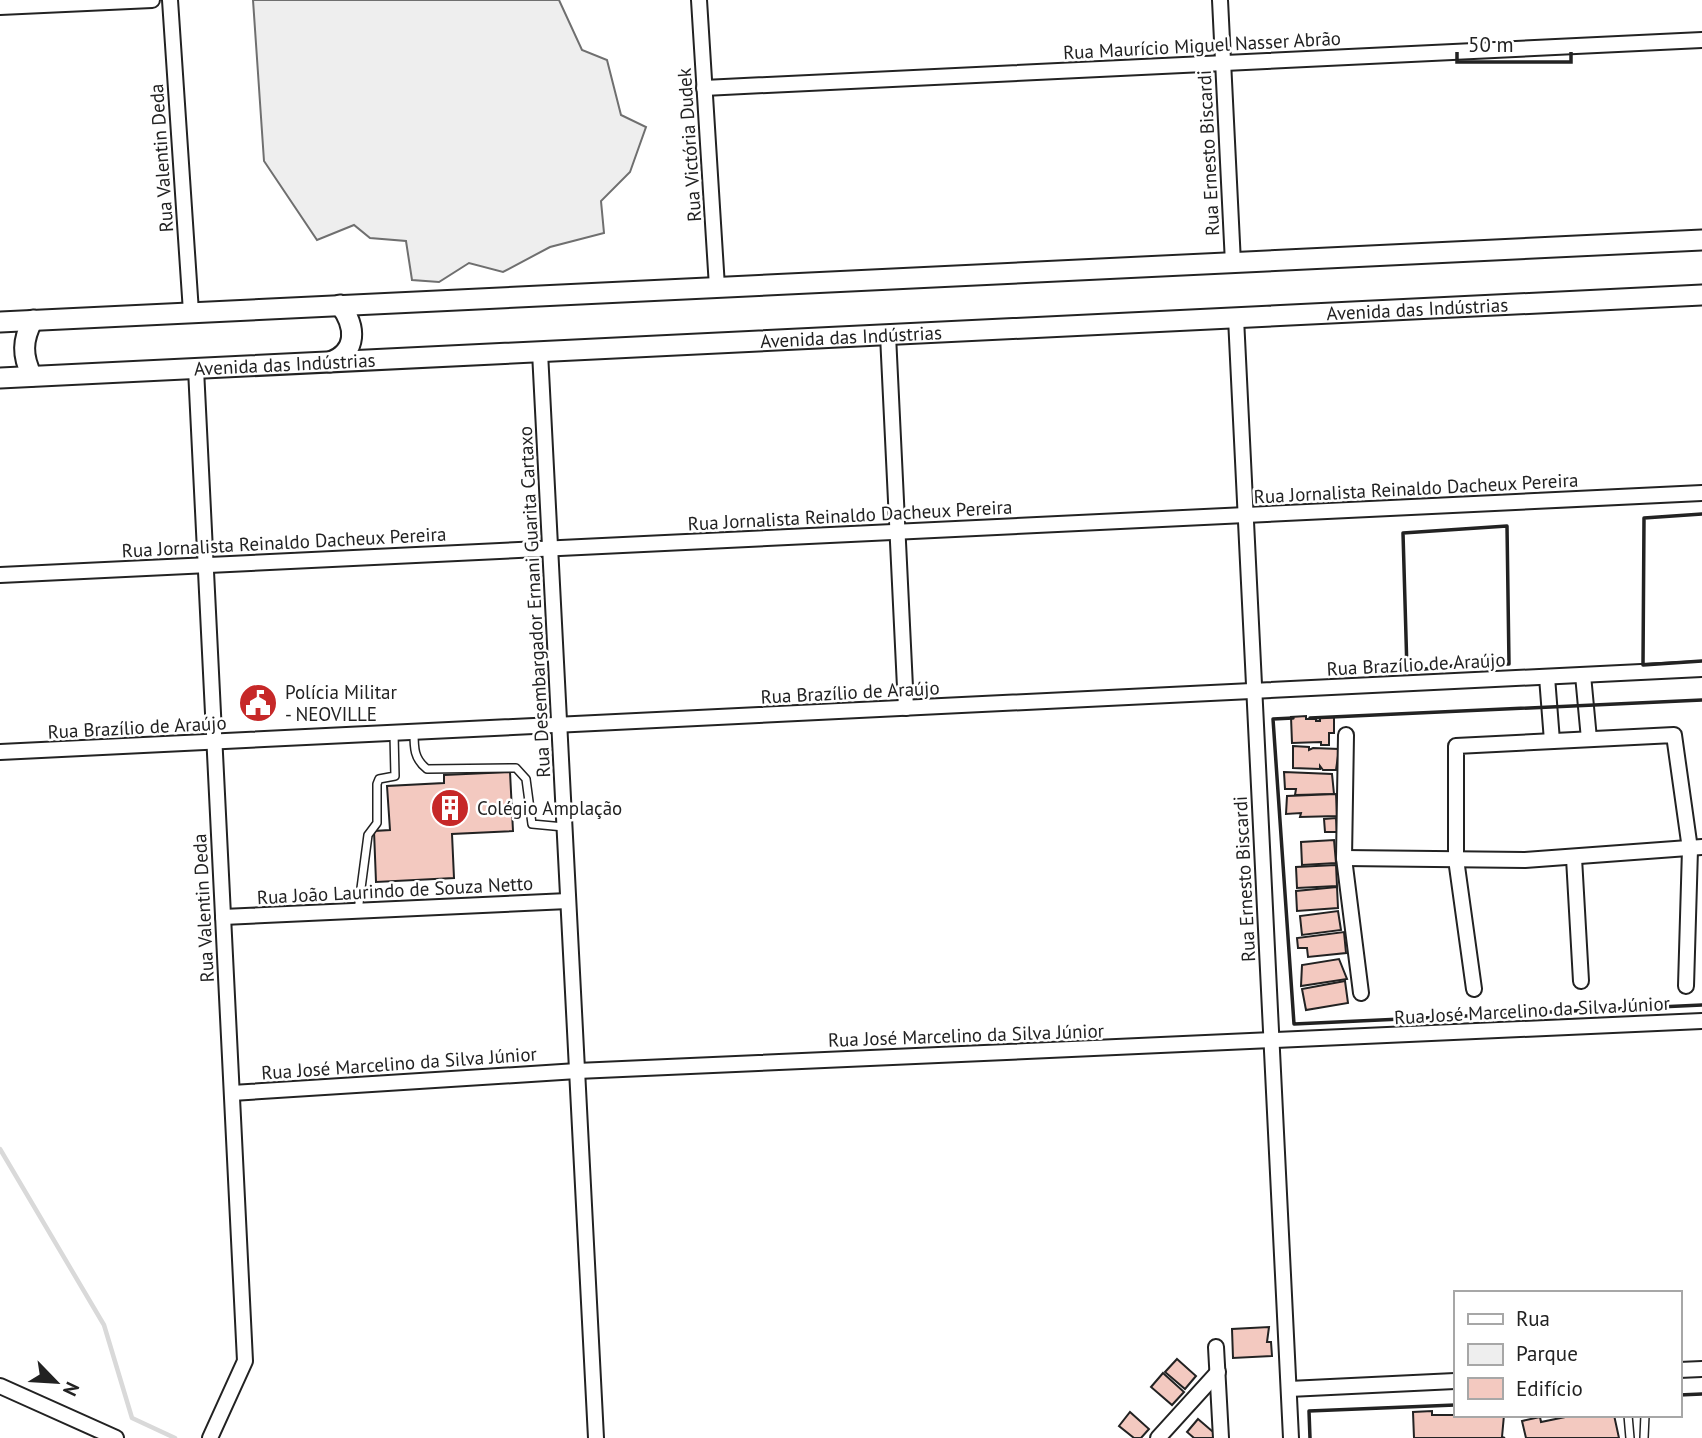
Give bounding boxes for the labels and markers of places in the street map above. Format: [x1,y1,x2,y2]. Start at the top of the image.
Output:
place label: Polícia Militar - NEOVILLE [285,680,398,726]
public building icon: Polícia Militar - NEOVILLE [237,682,279,724]
building icon: Colégio Amplação [429,787,471,829]
place label: Colégio Amplação [477,796,622,820]

